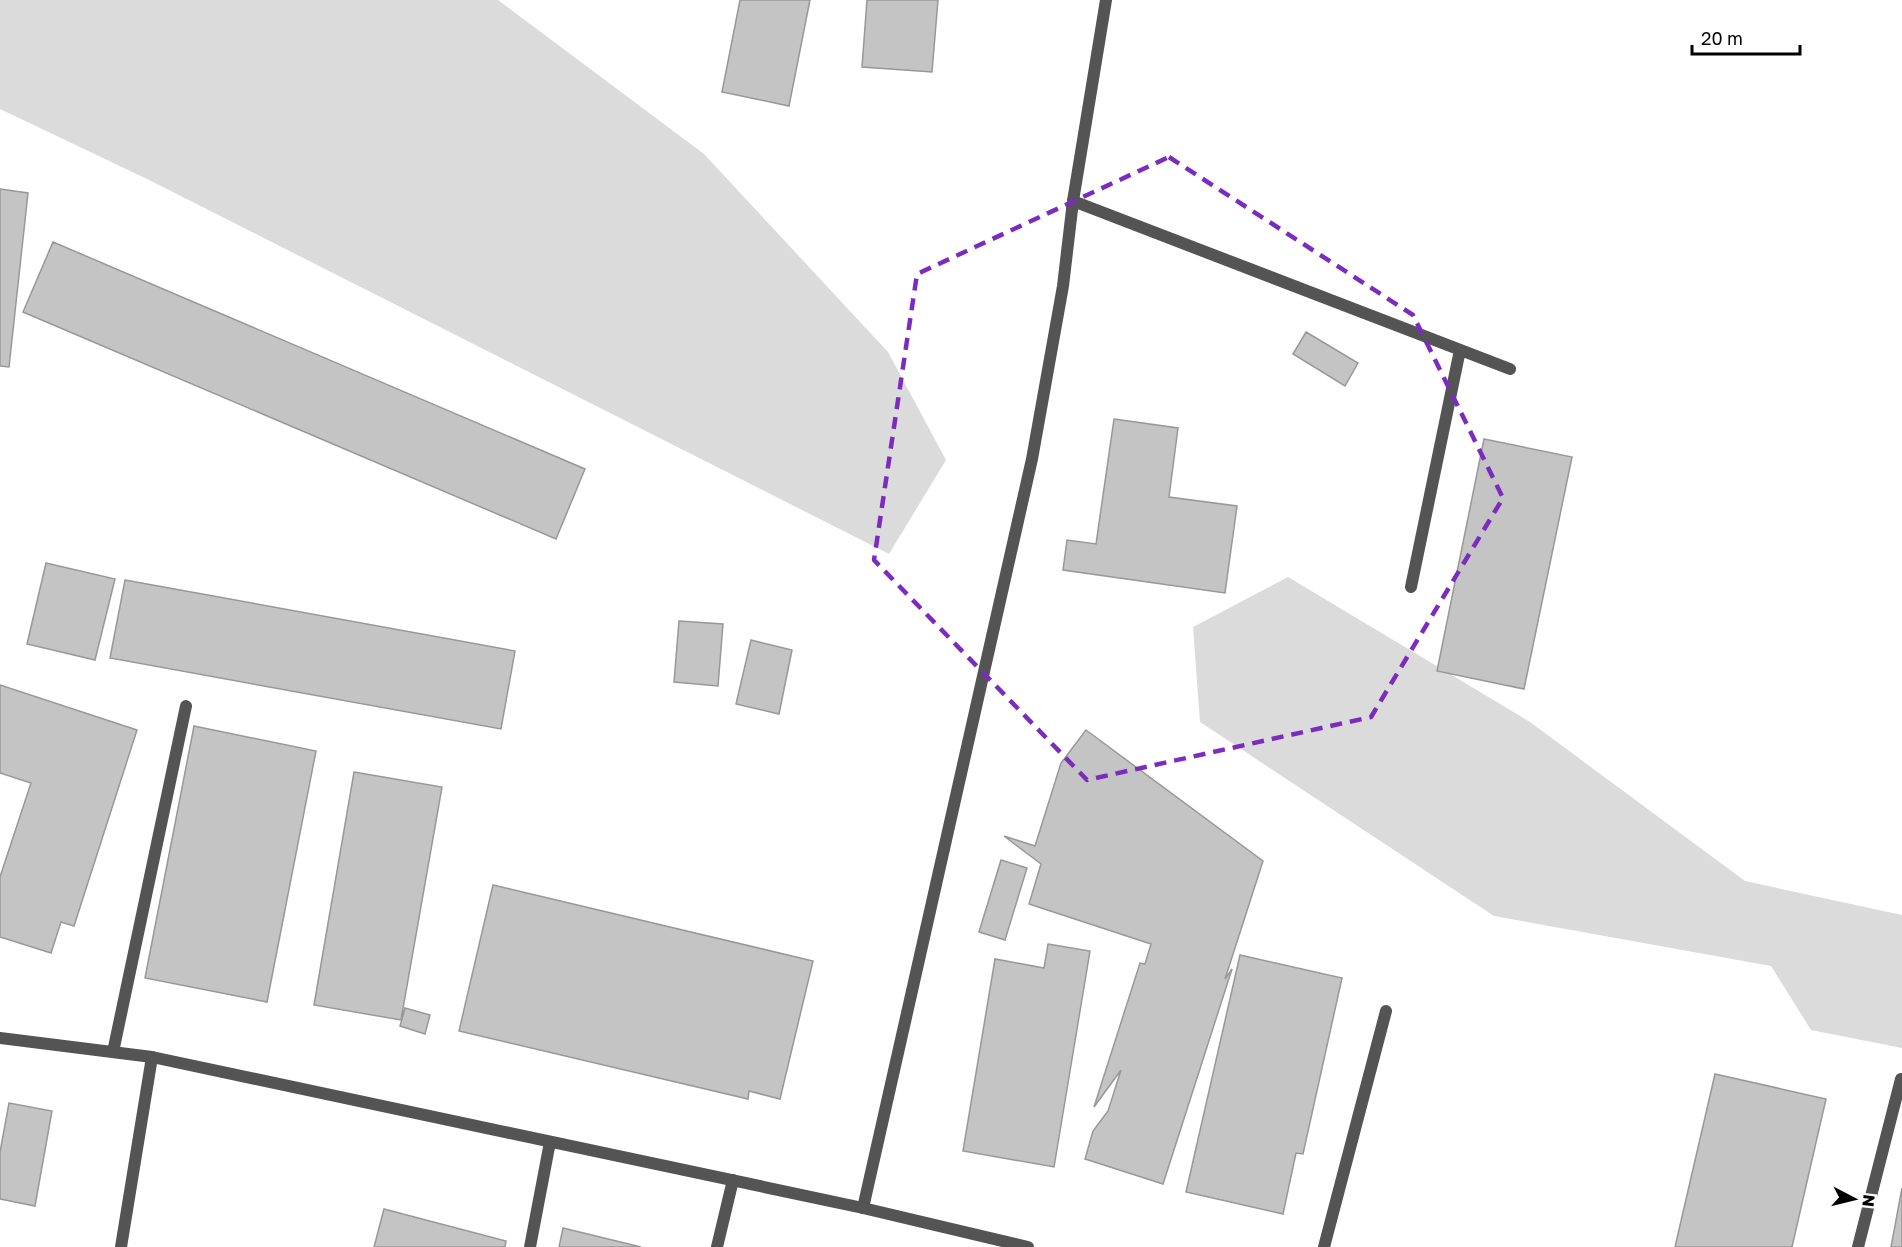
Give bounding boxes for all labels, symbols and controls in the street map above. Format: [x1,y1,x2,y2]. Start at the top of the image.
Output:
scale bar [1692,18,1800,56]
text: 20 m [1701,27,1743,49]
north arrow [1824,1169,1884,1229]
text: N [1858,1194,1880,1208]

